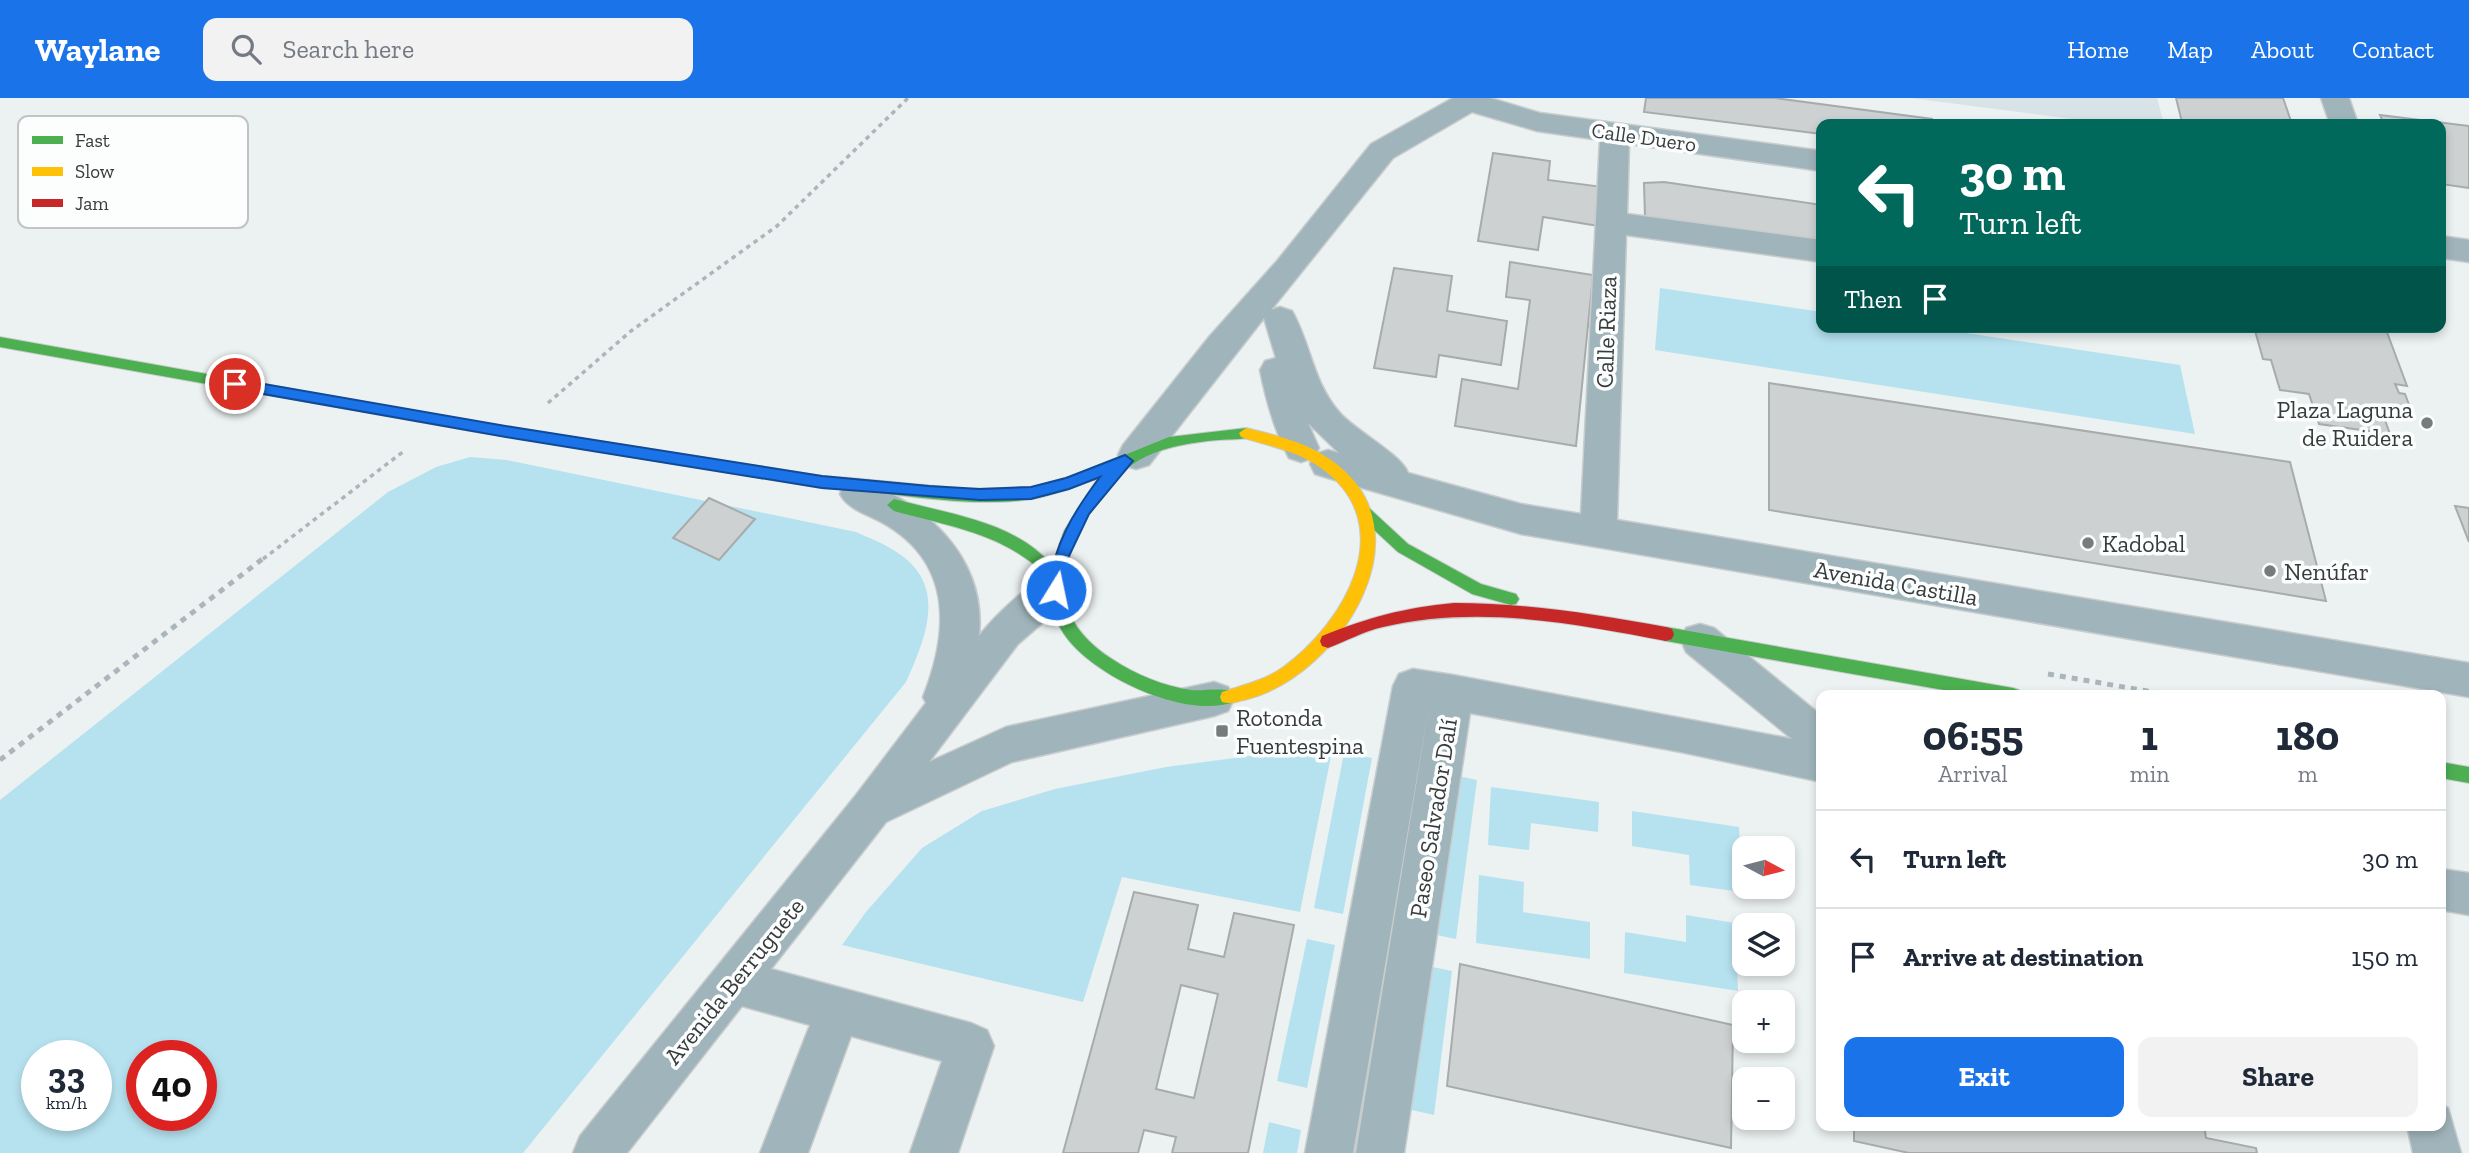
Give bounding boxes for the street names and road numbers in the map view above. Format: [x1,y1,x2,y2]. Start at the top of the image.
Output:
street label: Calle Duero [1590,117,1698,157]
street label: Calle Riaza [1590,275,1622,389]
street label: Avenida Castilla [1812,554,1981,612]
street label: Paseo Salvador Dalí [1403,716,1463,920]
street label: Avenida Berruguete [658,892,810,1070]

